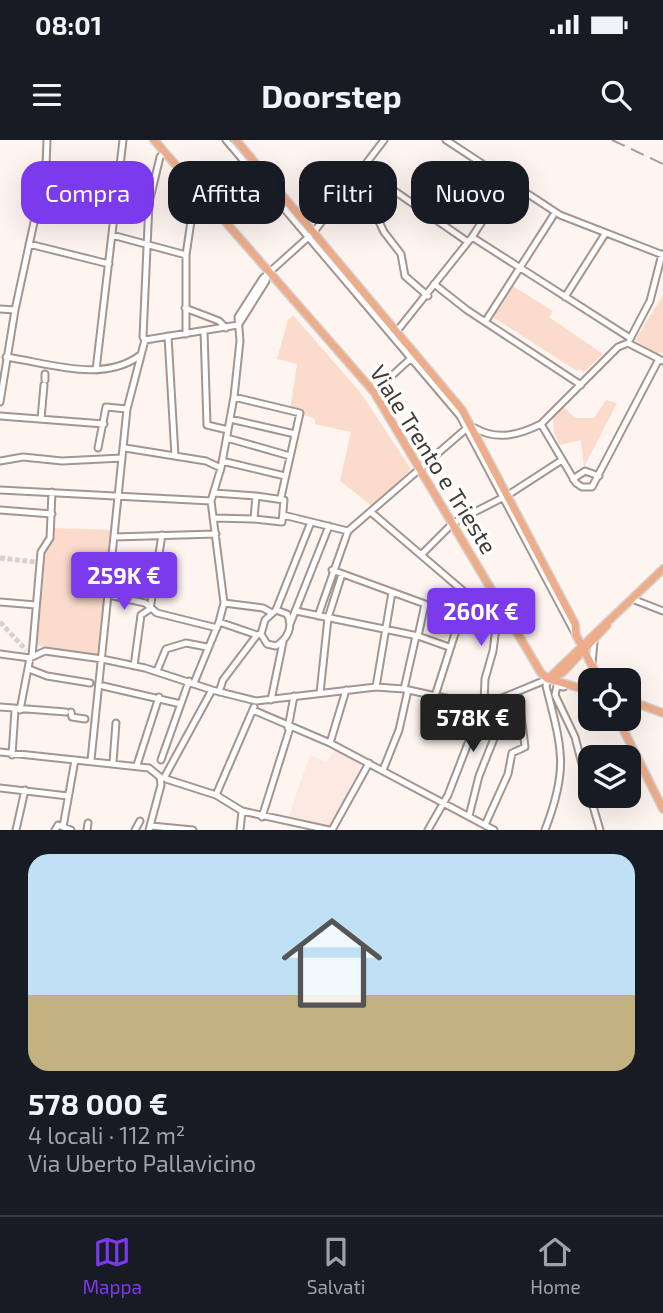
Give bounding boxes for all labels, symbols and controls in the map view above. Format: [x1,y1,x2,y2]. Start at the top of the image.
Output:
text: 08:01 [35,9,102,40]
icon: menu [28,76,66,114]
text: Doorstep [261,76,402,114]
icon: search [597,76,635,114]
chip: Compra [21,161,154,224]
chip: Affitta [168,161,285,224]
chip: Filtri [299,161,397,224]
chip: Nuovo [411,161,529,224]
street label: Viale Trento e Trieste [365,359,503,559]
pin: 259K € [67,552,181,612]
text: 259K € [87,561,161,589]
pin: 260K € [424,588,538,648]
text: 260K € [443,597,519,625]
map controls [578,668,641,808]
button: locate [578,668,641,731]
pin: 578K € [416,694,530,754]
text: 578K € [436,703,510,731]
button: layers [578,745,641,808]
icon: home [269,900,395,1026]
text: 578 000 € [28,1085,168,1121]
text: 4 locali · 112 m² [28,1121,185,1149]
text: Via Uberto Pallavicino [28,1149,256,1177]
tab: Mappa [82,1233,142,1298]
tab: Salvati [307,1233,365,1298]
tab: Home [530,1233,581,1298]

